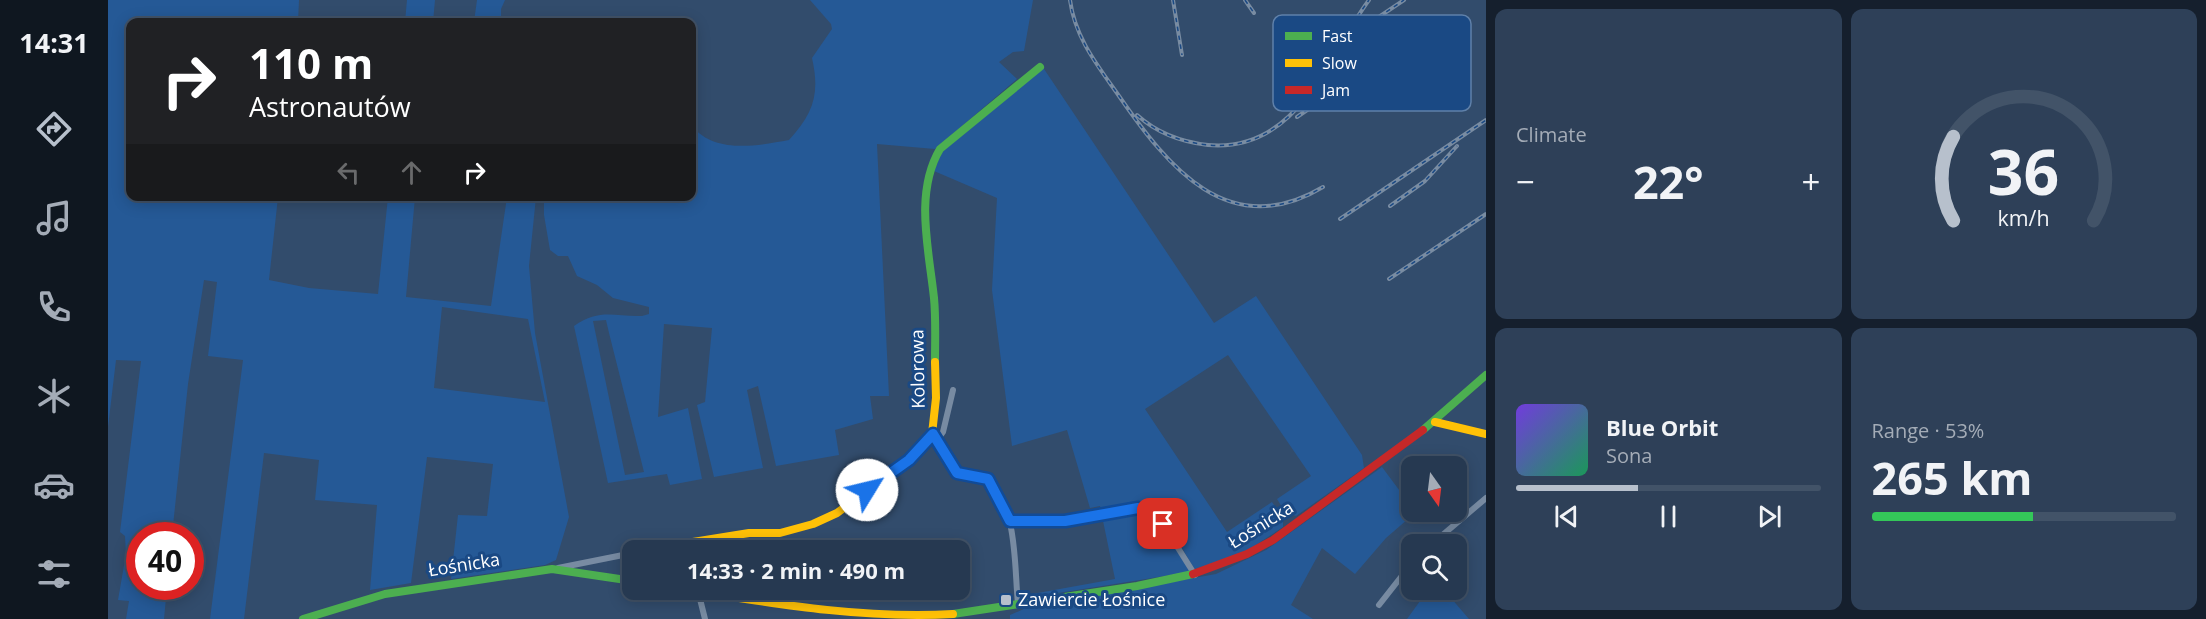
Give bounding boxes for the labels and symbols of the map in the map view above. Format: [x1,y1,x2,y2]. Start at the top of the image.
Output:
legend [1273,15,1471,111]
text: Fast [1322,25,1353,47]
text: Slow [1322,52,1357,74]
text: Jam [1320,79,1350,101]
street label: Kolorowa [904,329,930,409]
north arrow [1401,456,1467,522]
position arrow [835,458,899,522]
street label: Łośnicka [1223,495,1298,554]
pin [1137,498,1188,549]
speed limit sign: 40 [126,522,204,600]
street label: Łośnicka [426,546,502,582]
place label: Zawiercie Łośnice [1018,587,1165,611]
marker: Zawiercie Łośnice [999,593,1013,607]

